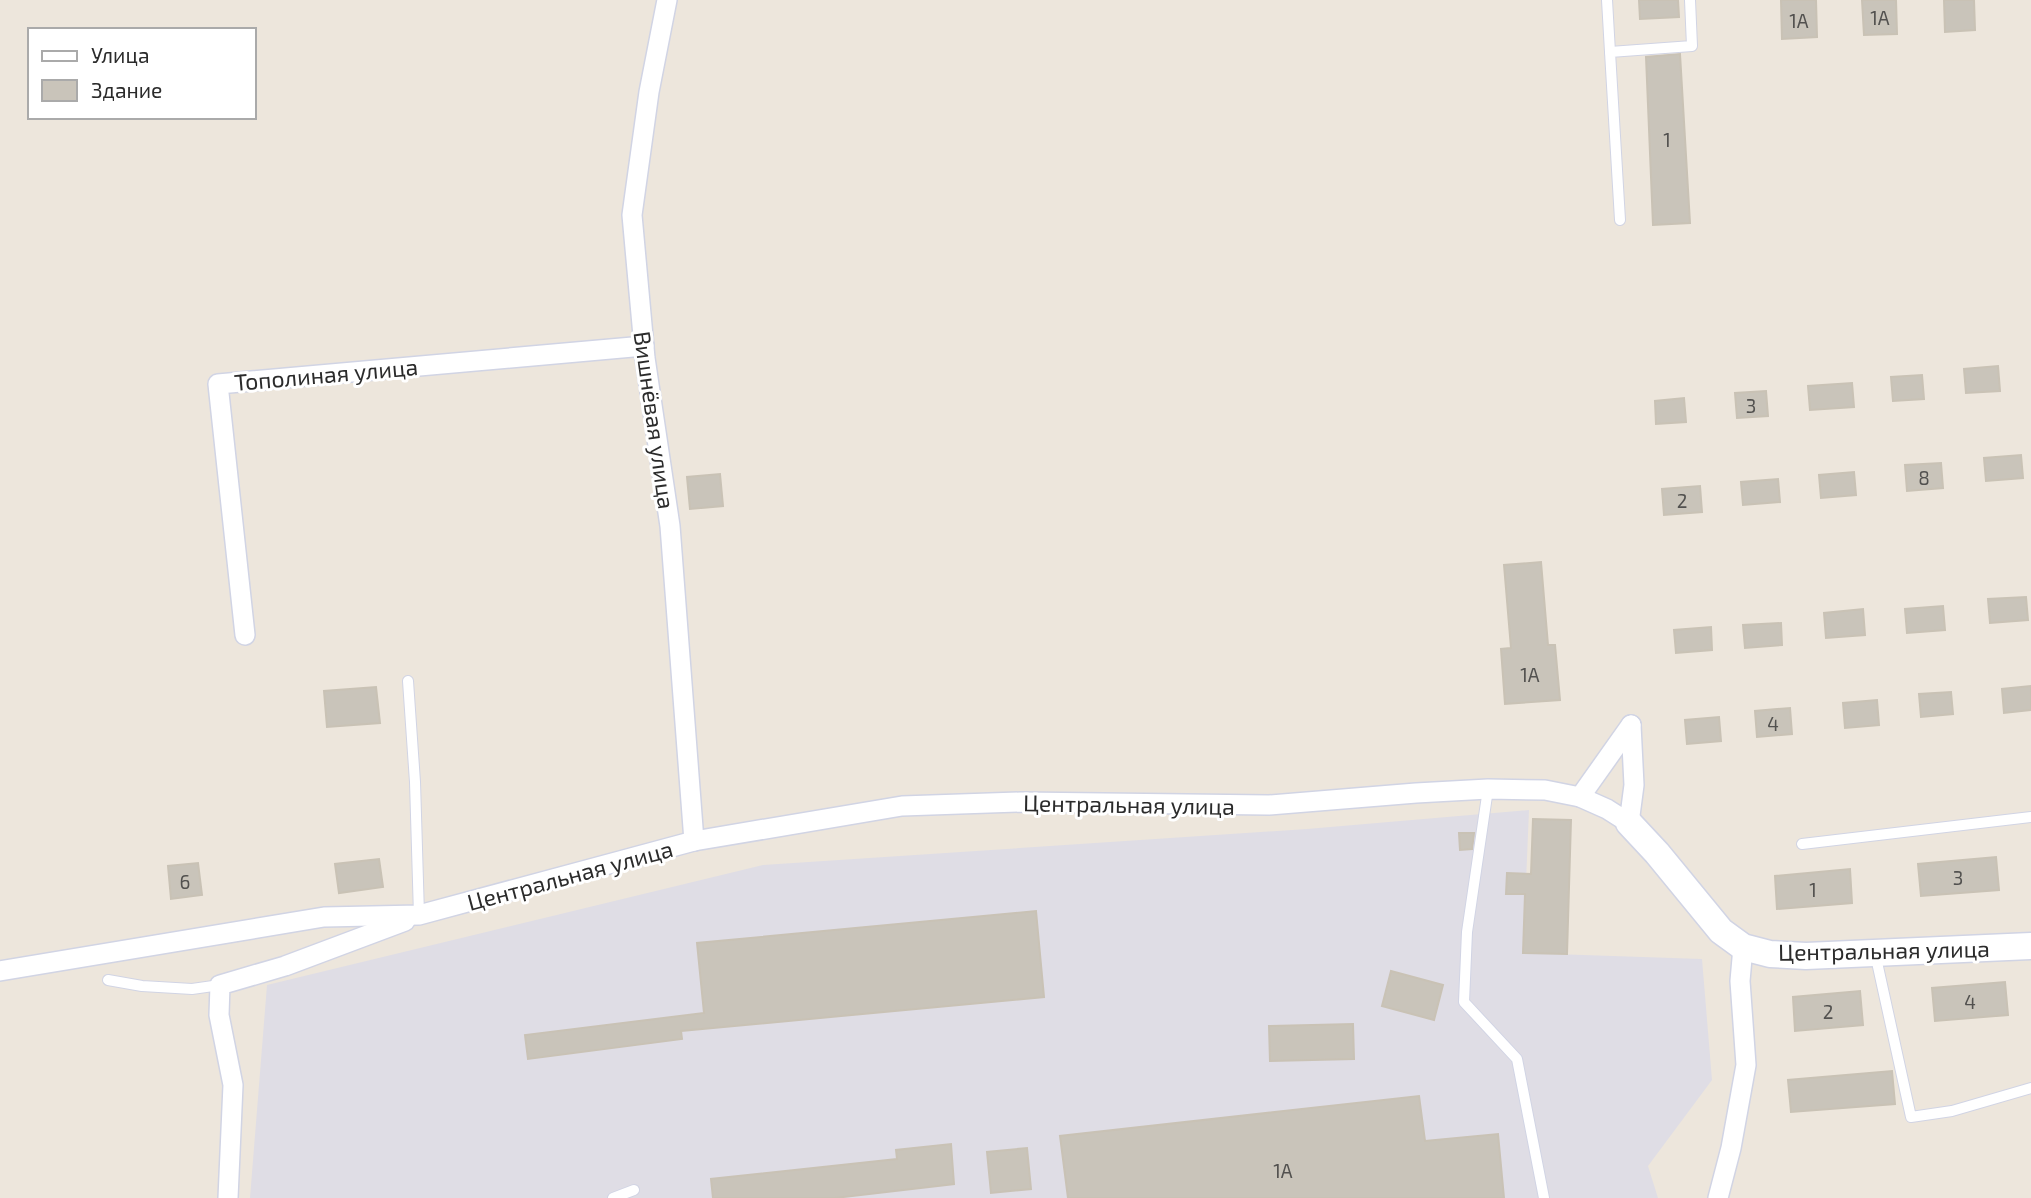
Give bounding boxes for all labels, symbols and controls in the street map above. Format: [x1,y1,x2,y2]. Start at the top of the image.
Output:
house number: 1А [1870,6,1890,29]
house number: 1А [1789,9,1809,32]
legend [28,28,256,119]
text: Улица [91,42,150,67]
text: Здание [91,77,162,102]
house number: 1 [1663,128,1671,151]
street label: Вишнёвая улица [628,329,681,511]
street label: Тополиная улица [233,352,419,397]
house number: 3 [1746,394,1756,417]
house number: 8 [1918,466,1930,489]
house number: 2 [1677,489,1687,512]
house number: 1А [1520,663,1540,686]
house number: 4 [1767,712,1779,735]
street label: Центральная улица [1023,788,1235,821]
street label: Центральная улица [464,834,676,917]
house number: 3 [1953,866,1963,889]
house number: 6 [180,870,190,893]
house number: 1 [1809,878,1817,901]
street label: Центральная улица [1778,934,1990,967]
house number: 4 [1964,990,1976,1013]
house number: 2 [1823,1000,1833,1023]
house number: 1А [1273,1159,1293,1182]

